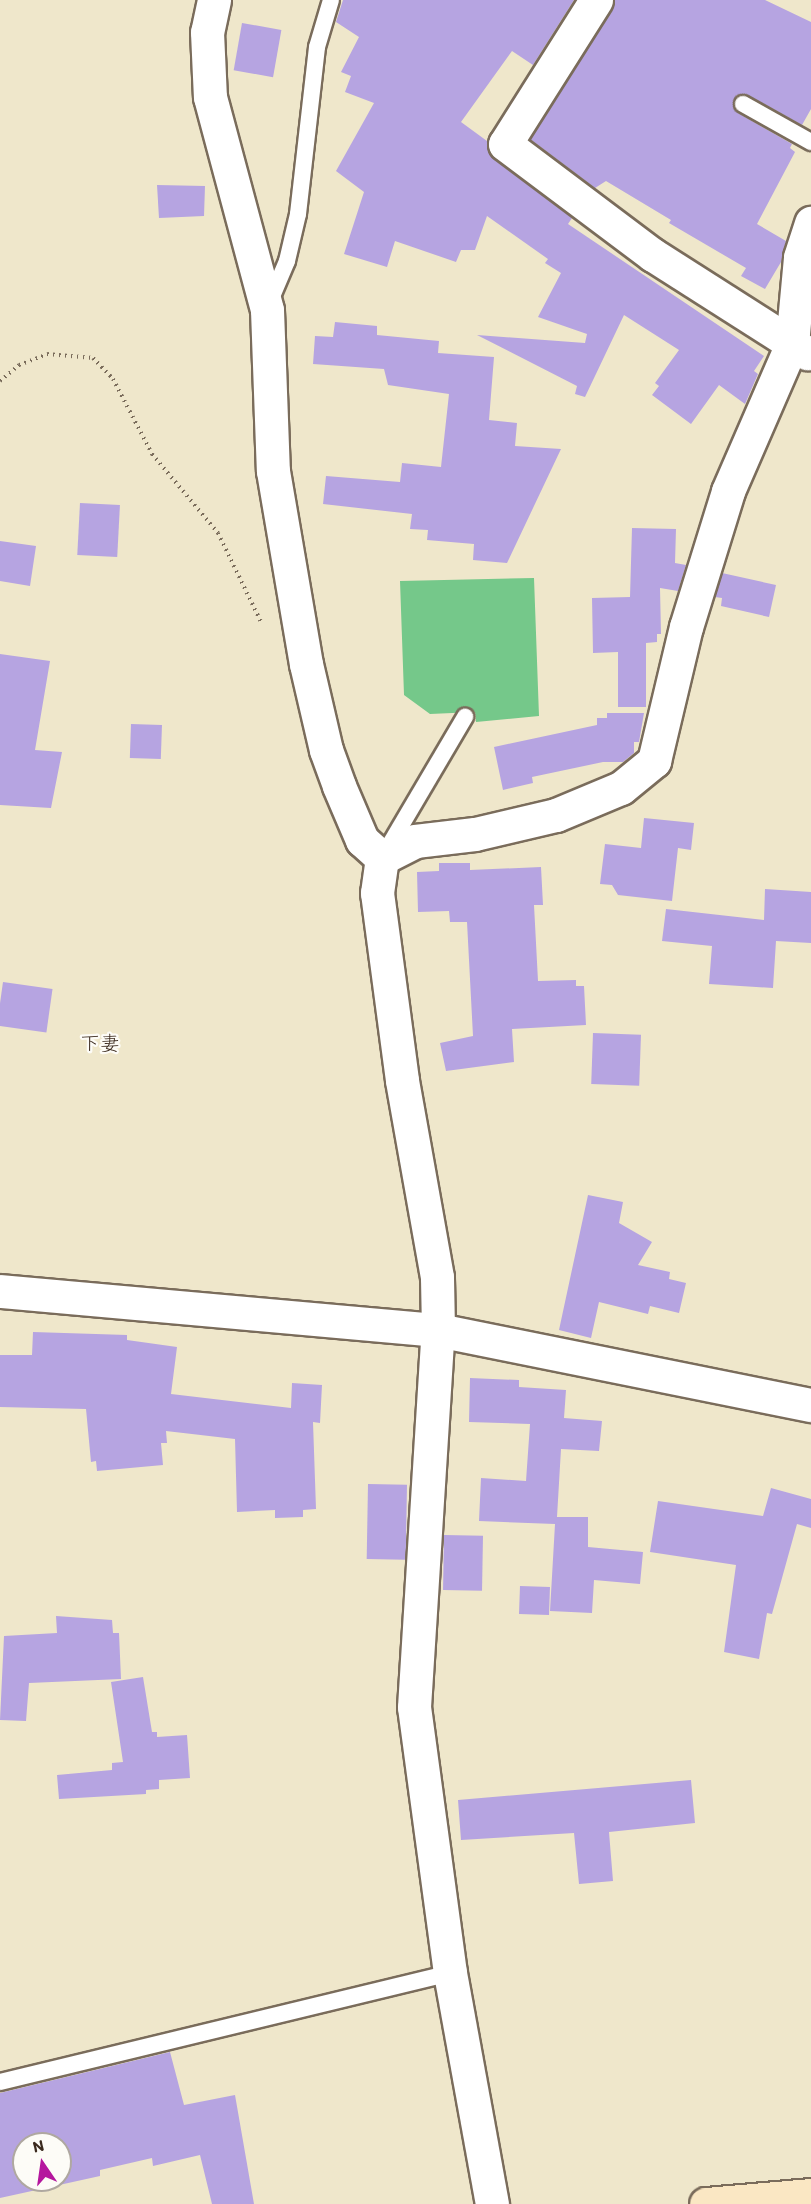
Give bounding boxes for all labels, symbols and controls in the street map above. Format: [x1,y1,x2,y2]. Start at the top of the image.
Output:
district label: 下妻 [80,1031,120,1055]
north arrow [12,2132,72,2192]
text: N [31,2135,46,2156]

